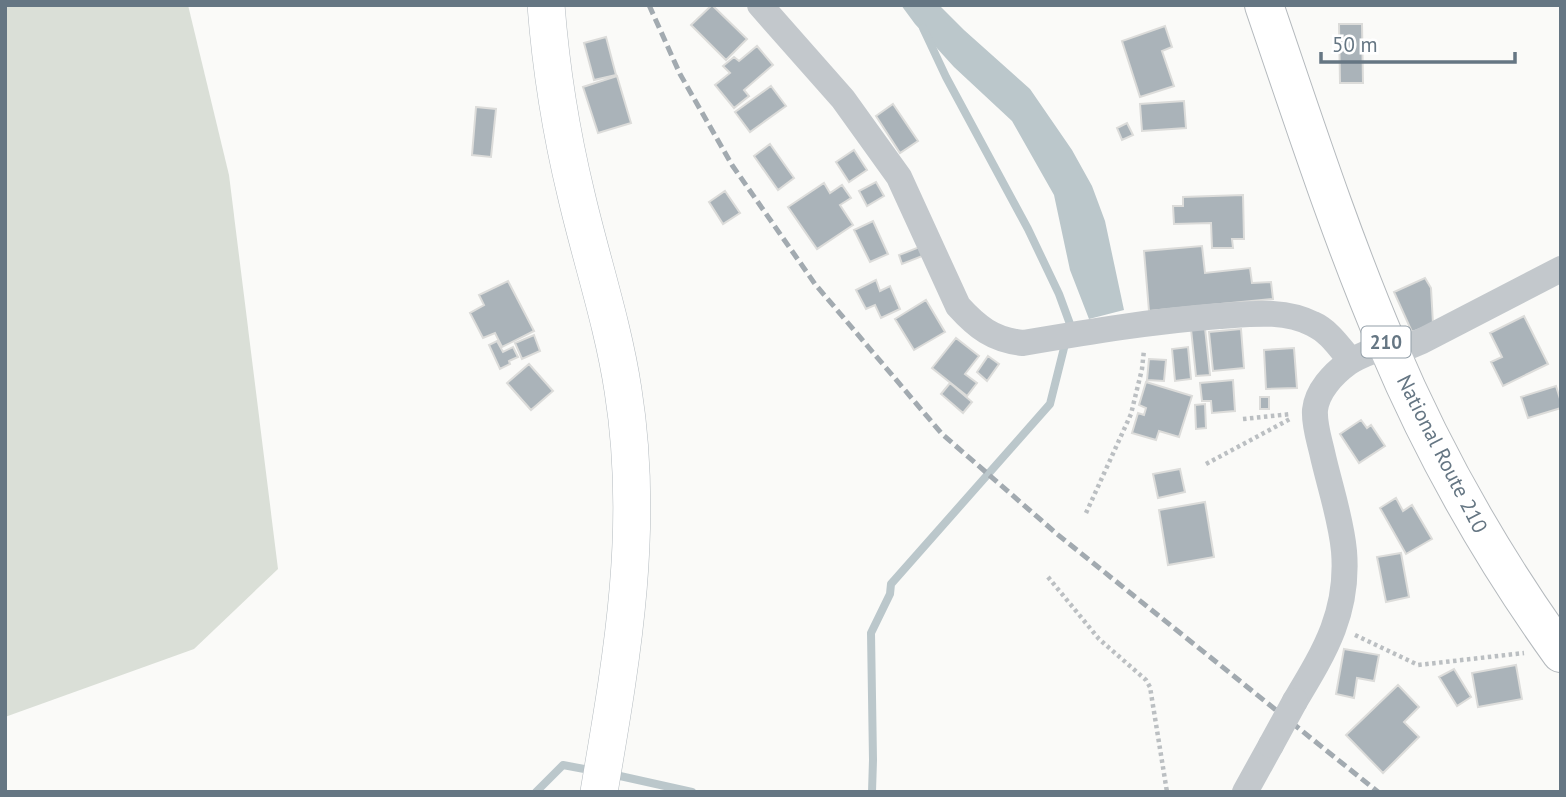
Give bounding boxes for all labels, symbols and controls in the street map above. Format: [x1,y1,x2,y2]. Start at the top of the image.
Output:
scale bar [1321,21,1515,65]
text: 50 m [1332,31,1378,58]
road number: 210 [1362,326,1410,358]
street label: National Route 210 [1391,370,1494,537]

